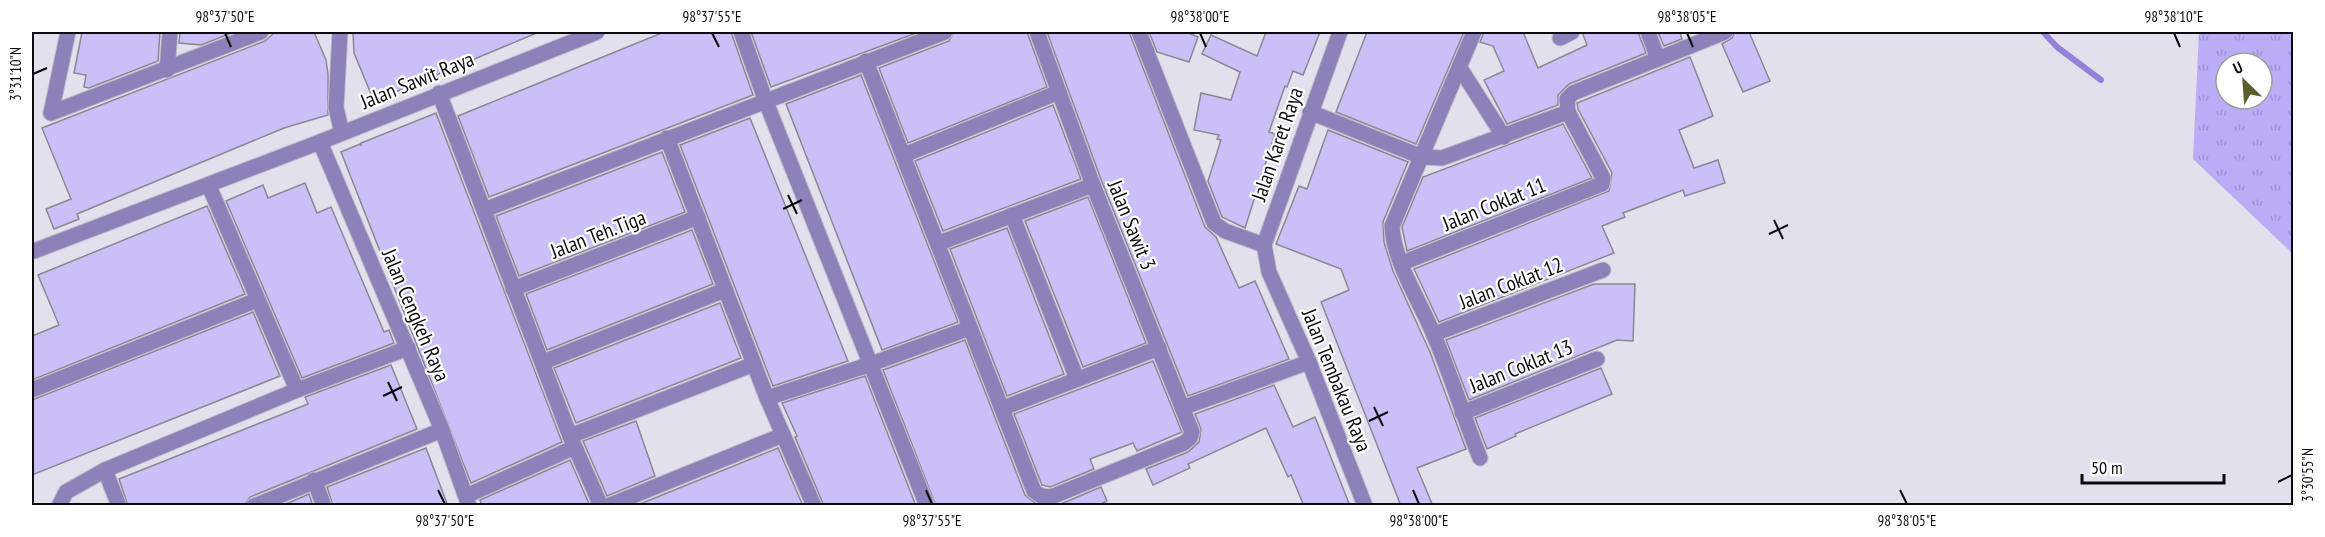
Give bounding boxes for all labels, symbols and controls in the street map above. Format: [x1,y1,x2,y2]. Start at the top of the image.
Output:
text: 98°37'50"E [195,7,255,26]
text: 98°37'55"E [682,7,742,26]
text: 98°38'00"E [1170,7,1230,26]
text: 98°38'05"E [1657,7,1717,26]
text: 98°38'10"E [2144,7,2204,26]
street label: Jalan Sawit Raya [355,45,478,115]
text: 3°31'10"N [6,47,25,101]
north arrow [2214,51,2274,111]
text: U [2230,57,2246,78]
street label: Jalan Karet Raya [1245,84,1309,205]
street label: Jalan Coklat 11 [1437,171,1550,237]
street label: Jalan Sawit 3 [1101,175,1162,274]
street label: Jalan Teh.Tiga [546,203,649,265]
street label: Jalan Cengkeh Raya [376,244,456,385]
street label: Jalan Coklat 12 [1454,251,1567,316]
street label: Jalan Tembakau Raya [1296,304,1378,455]
street label: Jalan Coklat 13 [1464,333,1577,399]
scale bar [2082,447,2224,485]
text: 3°30'55"N [2298,448,2317,502]
text: 50 m [2091,456,2123,479]
text: 98°37'50"E [415,511,475,530]
text: 98°37'55"E [902,511,962,530]
text: 98°38'00"E [1389,511,1449,530]
text: 98°38'05"E [1877,511,1937,530]

